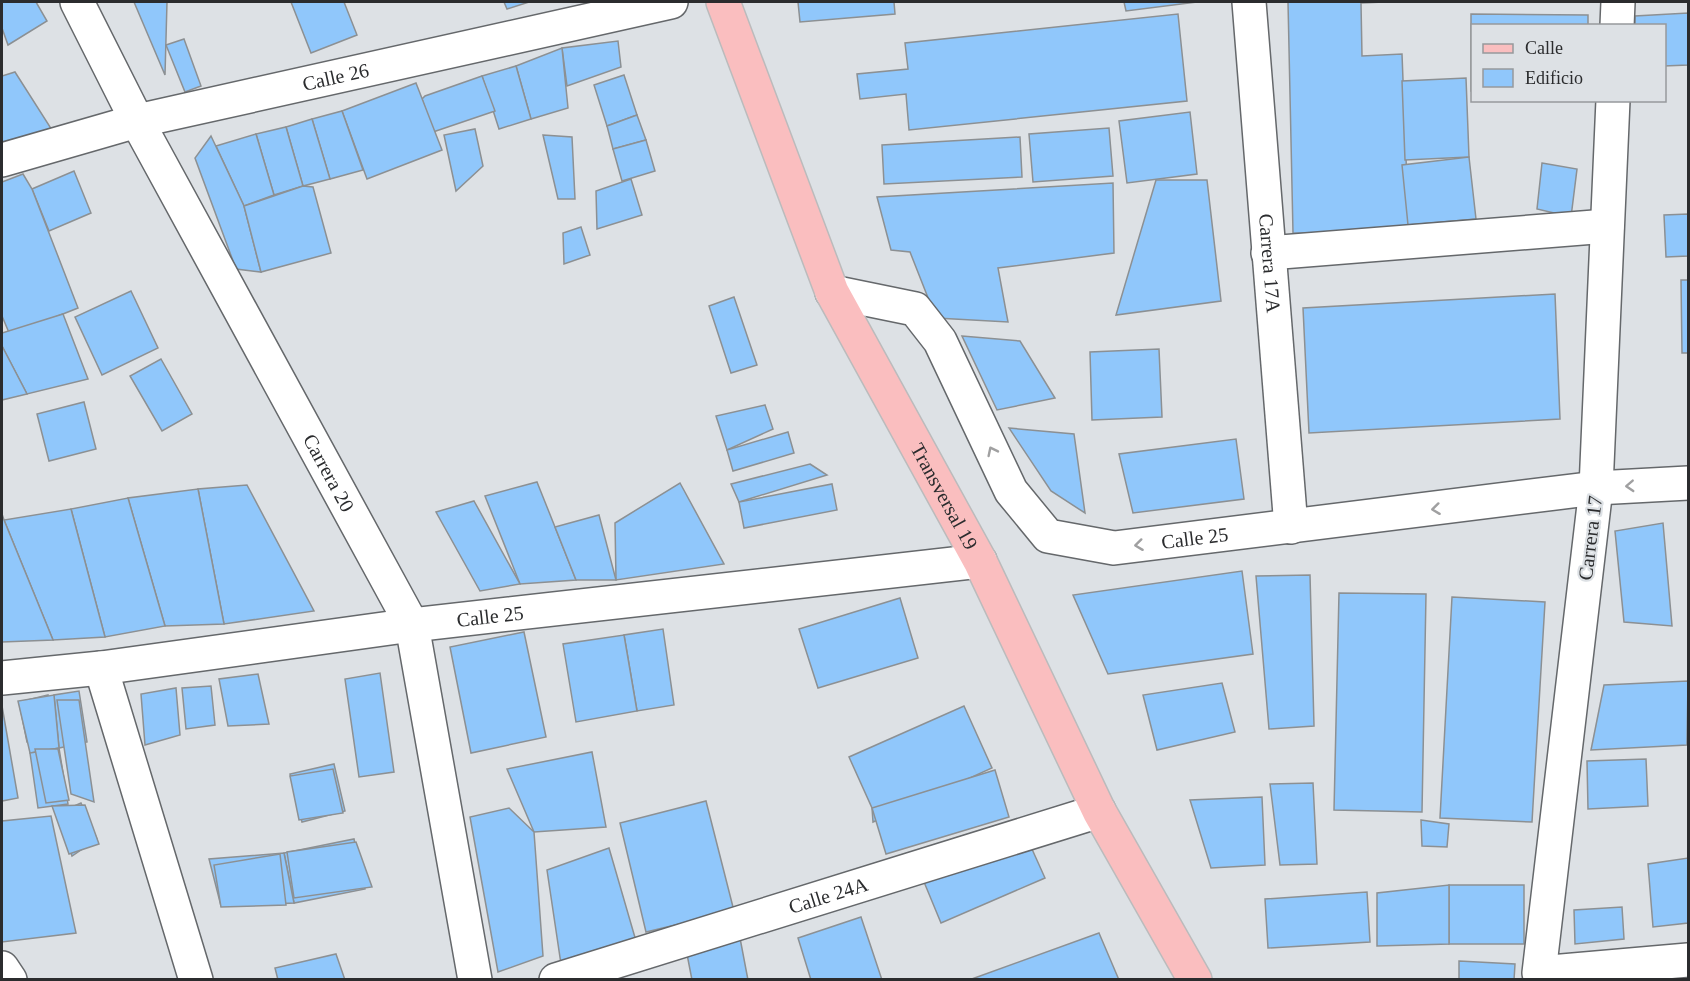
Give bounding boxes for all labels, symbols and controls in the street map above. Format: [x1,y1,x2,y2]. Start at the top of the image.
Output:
legend [1471,24,1666,102]
text: Calle [1525,38,1563,58]
street label: Calle 26 [300,59,371,95]
text: Edificio [1525,68,1583,88]
street label: Carrera 17A [1255,213,1285,314]
street label: Carrera 20 [299,430,359,515]
street label: Transversal 19 [906,439,982,553]
one-way arrow [987,446,999,457]
one-way arrow [1626,480,1635,493]
street label: Carrera 17 [1574,494,1606,582]
one-way arrow [1432,502,1441,514]
street label: Calle 25 [1160,523,1229,553]
one-way arrow [1134,538,1143,551]
street label: Calle 25 [455,602,525,631]
street label: Calle 24A [786,873,871,918]

